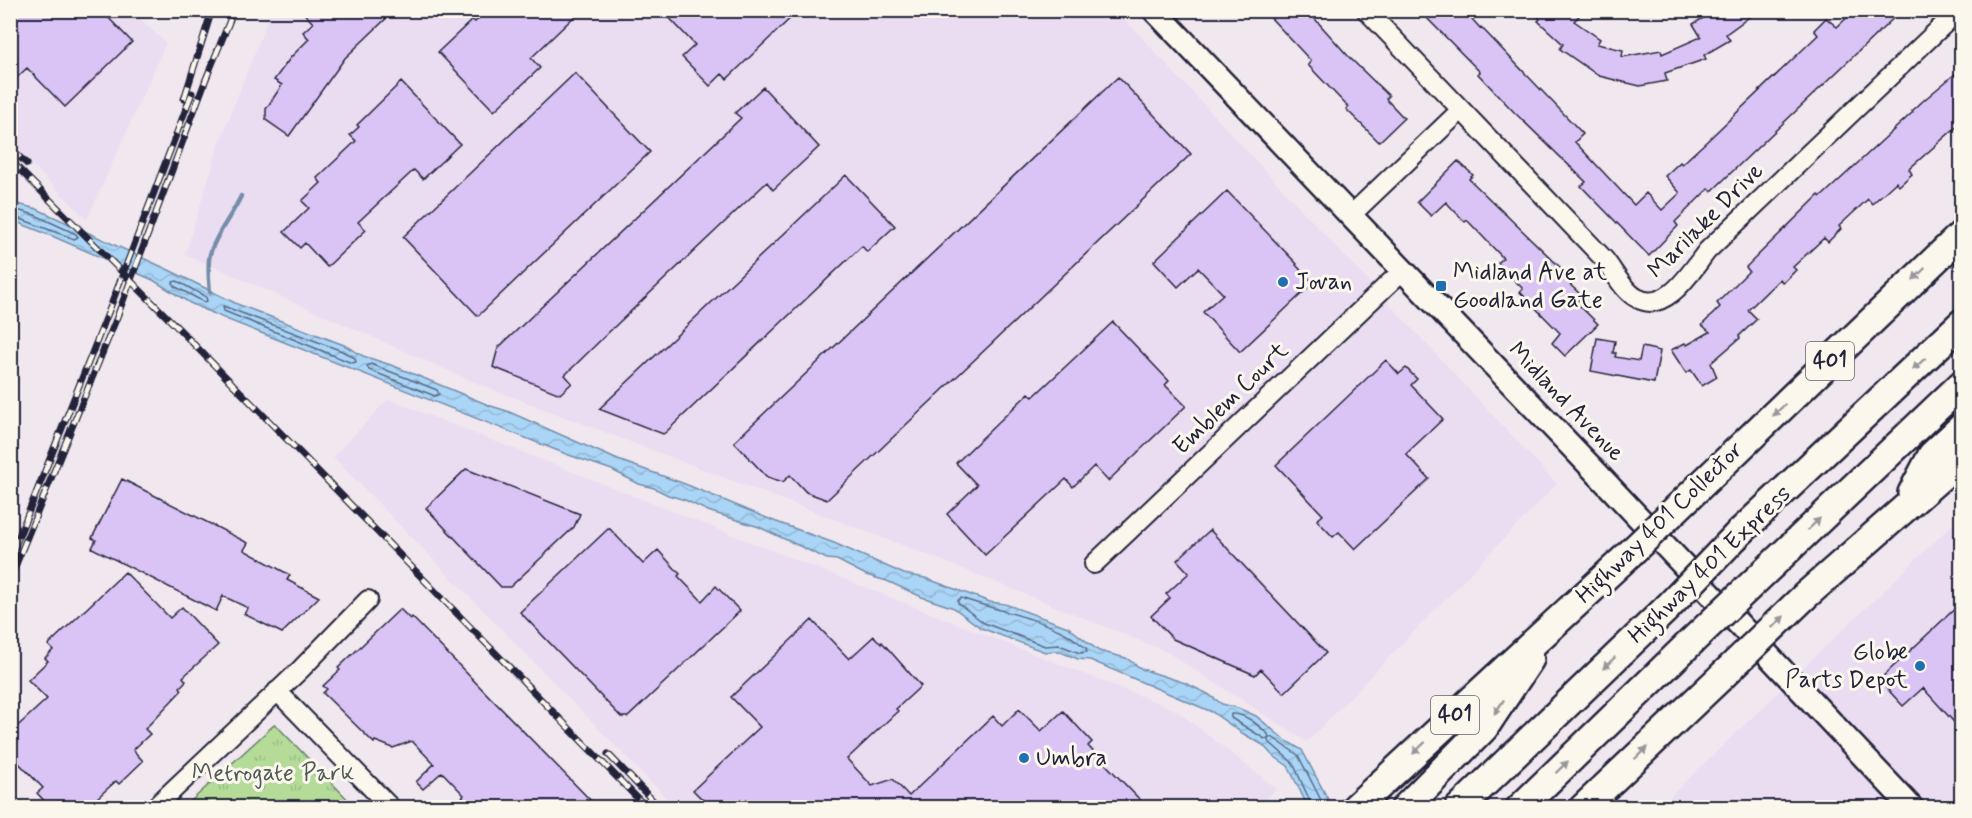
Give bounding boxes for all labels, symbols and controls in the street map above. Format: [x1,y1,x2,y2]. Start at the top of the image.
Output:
street label: Marilake Drive [1641,156,1771,286]
place label: Midland Ave at Goodland Gate [1453,257,1607,316]
place label: Jovan [1295,267,1352,298]
one-way arrow [1913,267,1927,281]
marker: Jovan [1276,275,1290,289]
marker: Midland Ave at Goodland Gate [1434,279,1448,293]
street label: Emblem Court [1167,336,1295,462]
street label: Midland Avenue [1501,336,1631,468]
road number: 401 [1806,342,1854,380]
one-way arrow [1912,357,1927,371]
one-way arrow [1773,402,1787,416]
street label: Highway 401 Collector [1570,435,1753,613]
street label: Highway 401 Express [1622,479,1800,653]
one-way arrow [1807,517,1822,531]
one-way arrow [1770,615,1784,629]
place label: Globe Parts Depot [1785,637,1908,696]
one-way arrow [1603,655,1617,669]
marker: Globe Parts Depot [1913,659,1927,673]
road number: 401 [1431,696,1479,734]
one-way arrow [1493,698,1504,715]
one-way arrow [1412,741,1426,755]
place label: Umbra [1036,743,1107,774]
one-way arrow [1633,747,1648,760]
marker: Umbra [1017,751,1031,765]
park label: Metrogate Park [192,758,354,789]
one-way arrow [1555,760,1569,774]

